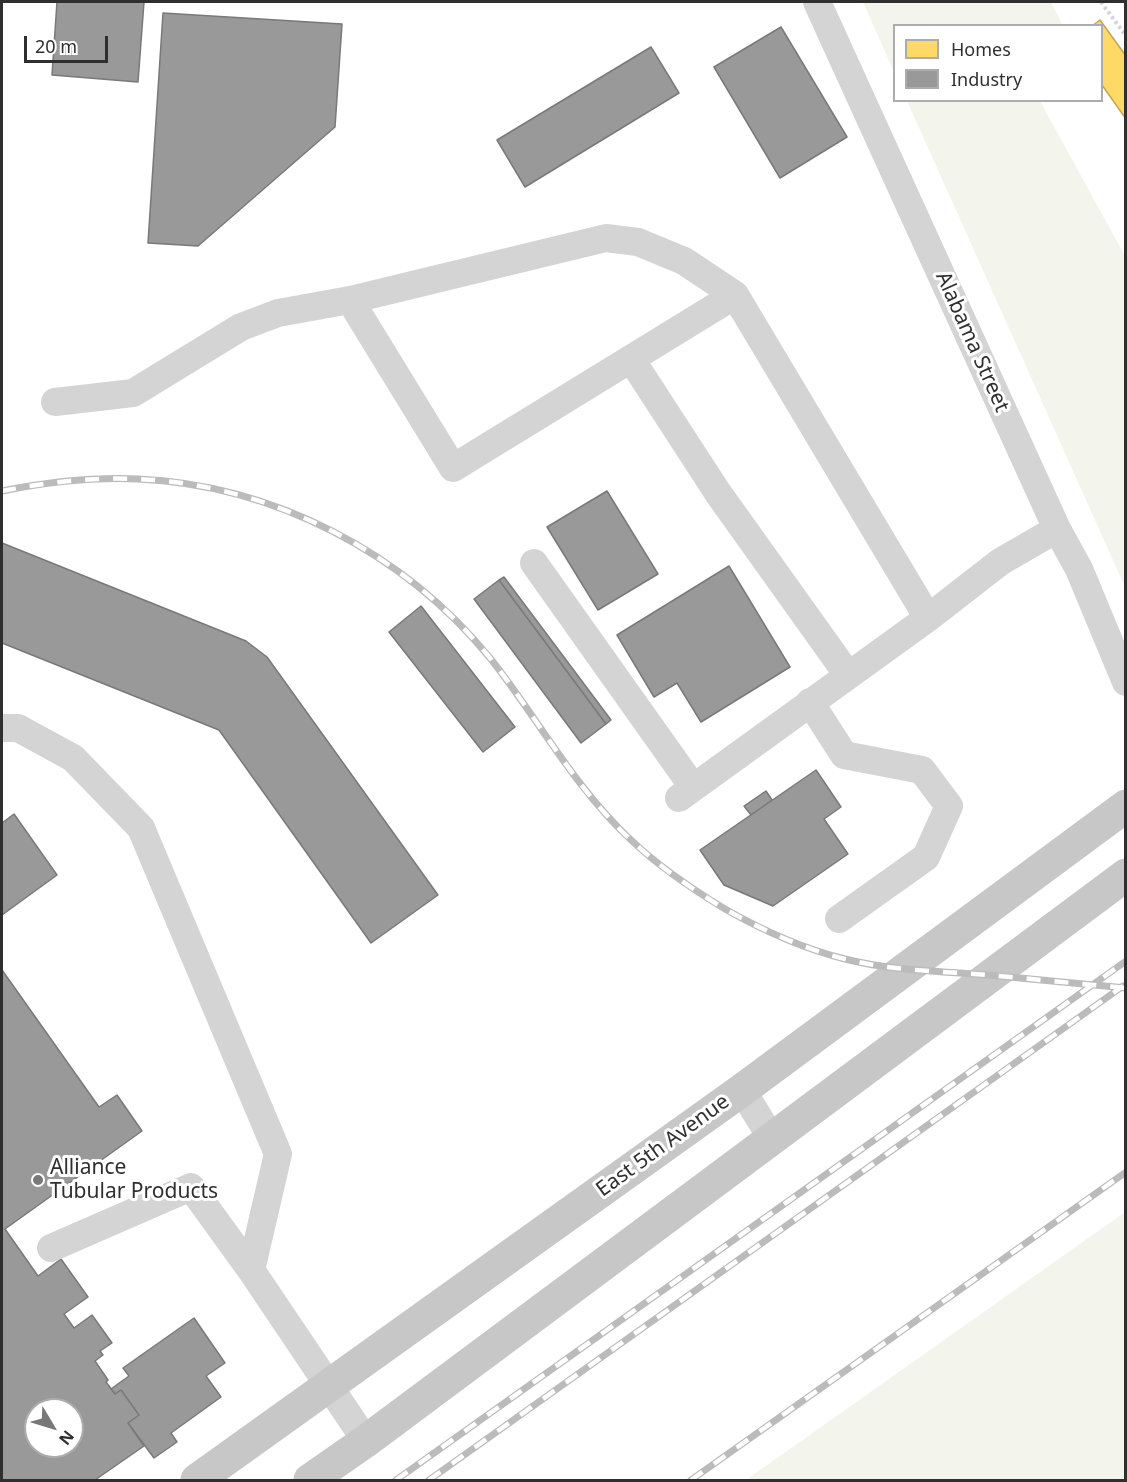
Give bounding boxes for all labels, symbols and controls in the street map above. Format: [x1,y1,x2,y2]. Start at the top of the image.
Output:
scale bar [27,24,111,62]
legend [893,24,1103,102]
text: 20 m [35,34,77,58]
text: Homes [951,37,1011,61]
text: Industry [951,67,1022,91]
street label: Alabama Street [930,268,1014,416]
street label: East 5th Avenue [592,1089,734,1203]
place label: Alliance Tubular Products [50,1155,218,1205]
marker: Alliance Tubular Products [31,1173,45,1187]
north arrow [24,1398,84,1458]
text: N [54,1426,79,1450]

